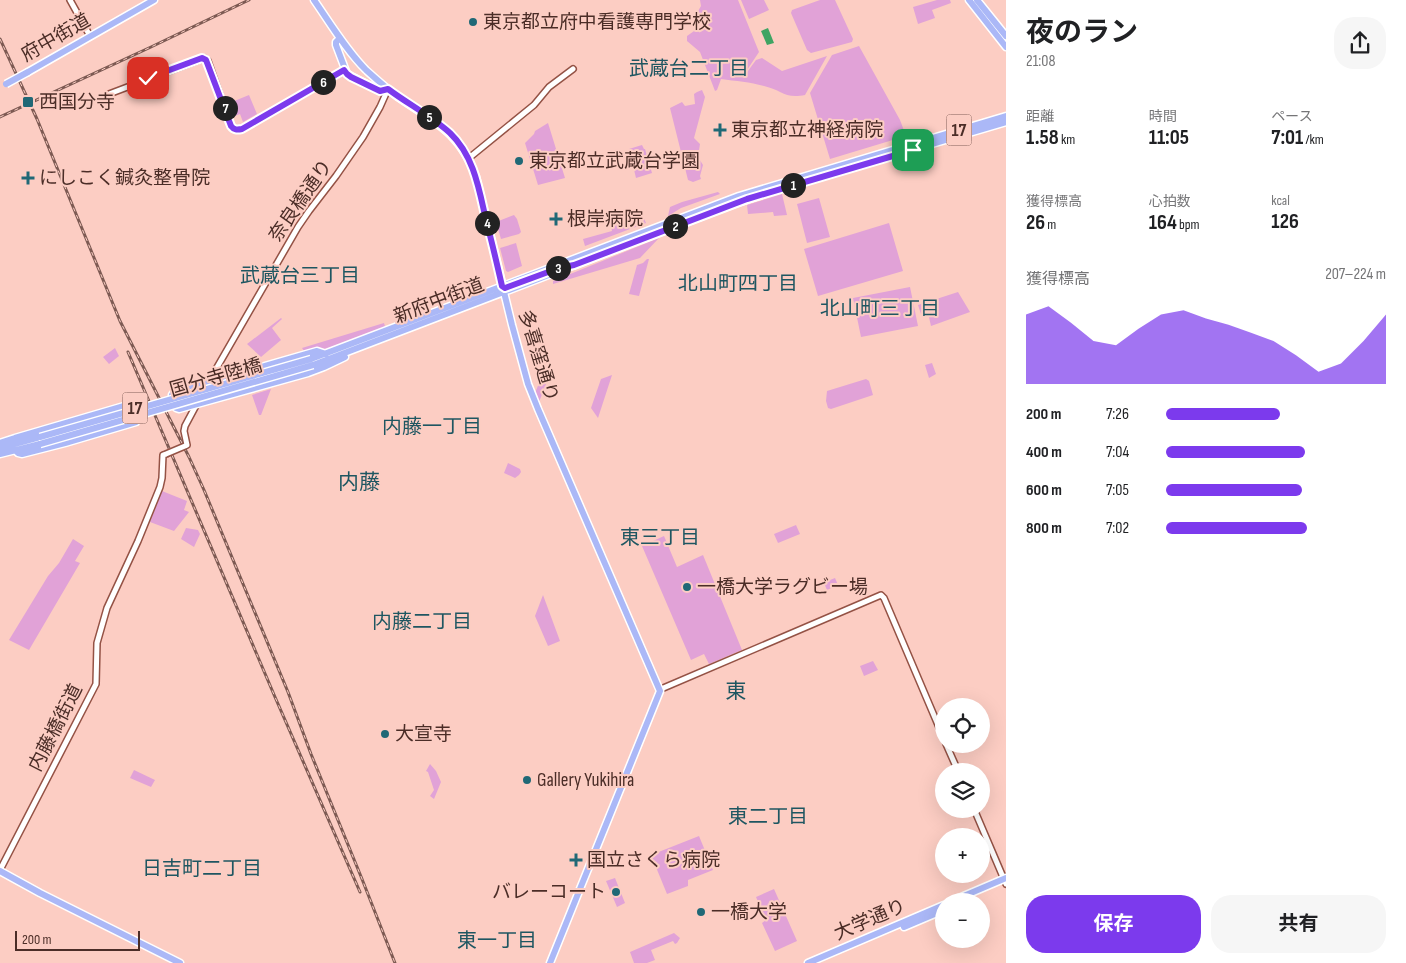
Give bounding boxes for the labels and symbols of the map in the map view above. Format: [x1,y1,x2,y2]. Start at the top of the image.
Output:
street label: 府中街道 [17,9,95,67]
place label: 東京都立府中看護専門学校 [483,11,711,34]
marker: 東京都立府中看護専門学校 [467,16,479,28]
pin [127,57,169,99]
district label: 武蔵台二丁目 [629,57,749,81]
pin: 6 [310,70,336,94]
place label: 西国分寺 [39,91,115,114]
marker: 西国分寺 [21,95,35,109]
pin: 7 [212,96,238,120]
pin: 5 [416,104,442,130]
road number: 17 [946,114,972,146]
place label: 東京都立神経病院 [731,119,883,142]
marker: 東京都立神経病院 [713,123,727,137]
pin [892,129,934,171]
place label: 東京都立武蔵台学園 [529,150,700,173]
street label: 奈良橋通り [264,155,338,247]
marker: 東京都立武蔵台学園 [513,155,525,167]
place label: にしこく鍼灸整骨院 [39,167,210,190]
marker: にしこく鍼灸整骨院 [21,171,35,185]
pin: 1 [780,172,806,198]
place label: 根岸病院 [567,208,643,231]
pin: 4 [474,210,500,236]
marker: 根岸病院 [549,212,563,226]
pin: 2 [662,214,688,238]
pin: 3 [546,256,570,280]
district label: 武蔵台三丁目 [240,264,360,288]
district label: 北山町四丁目 [678,272,798,296]
street label: 新府中街道 [391,273,487,329]
district label: 北山町三丁目 [820,297,940,321]
street label: 多喜窪通り [513,307,563,405]
street label: 国分寺陸橋 [167,354,265,402]
road number: 17 [122,392,148,423]
district label: 内藤一丁目 [382,415,482,439]
district label: 内藤 [338,470,380,495]
district label: 東三丁目 [620,526,700,550]
place label: 一橋大学ラグビー場 [697,576,868,599]
marker: 一橋大学ラグビー場 [681,581,693,593]
district label: 内藤二丁目 [372,610,472,634]
district label: 東 [726,679,747,704]
street label: 内藤橋街道 [24,680,88,776]
place label: 大宣寺 [395,723,452,746]
marker: 大宣寺 [379,728,391,740]
place label: Gallery Yukihira [537,769,634,792]
marker: Gallery Yukihira [521,774,533,786]
district label: 東二丁目 [728,805,808,829]
place label: 国立さくら病院 [587,849,720,872]
marker: 国立さくら病院 [569,853,583,867]
district label: 日吉町二丁目 [142,857,262,881]
place label: バレーコート [492,881,606,904]
marker: バレーコート [610,886,622,898]
street label: 大学通り [831,895,909,945]
place label: 一橋大学 [711,901,787,924]
marker: 一橋大学 [695,906,707,918]
scale bar [15,928,140,951]
district label: 東一丁目 [457,929,537,953]

